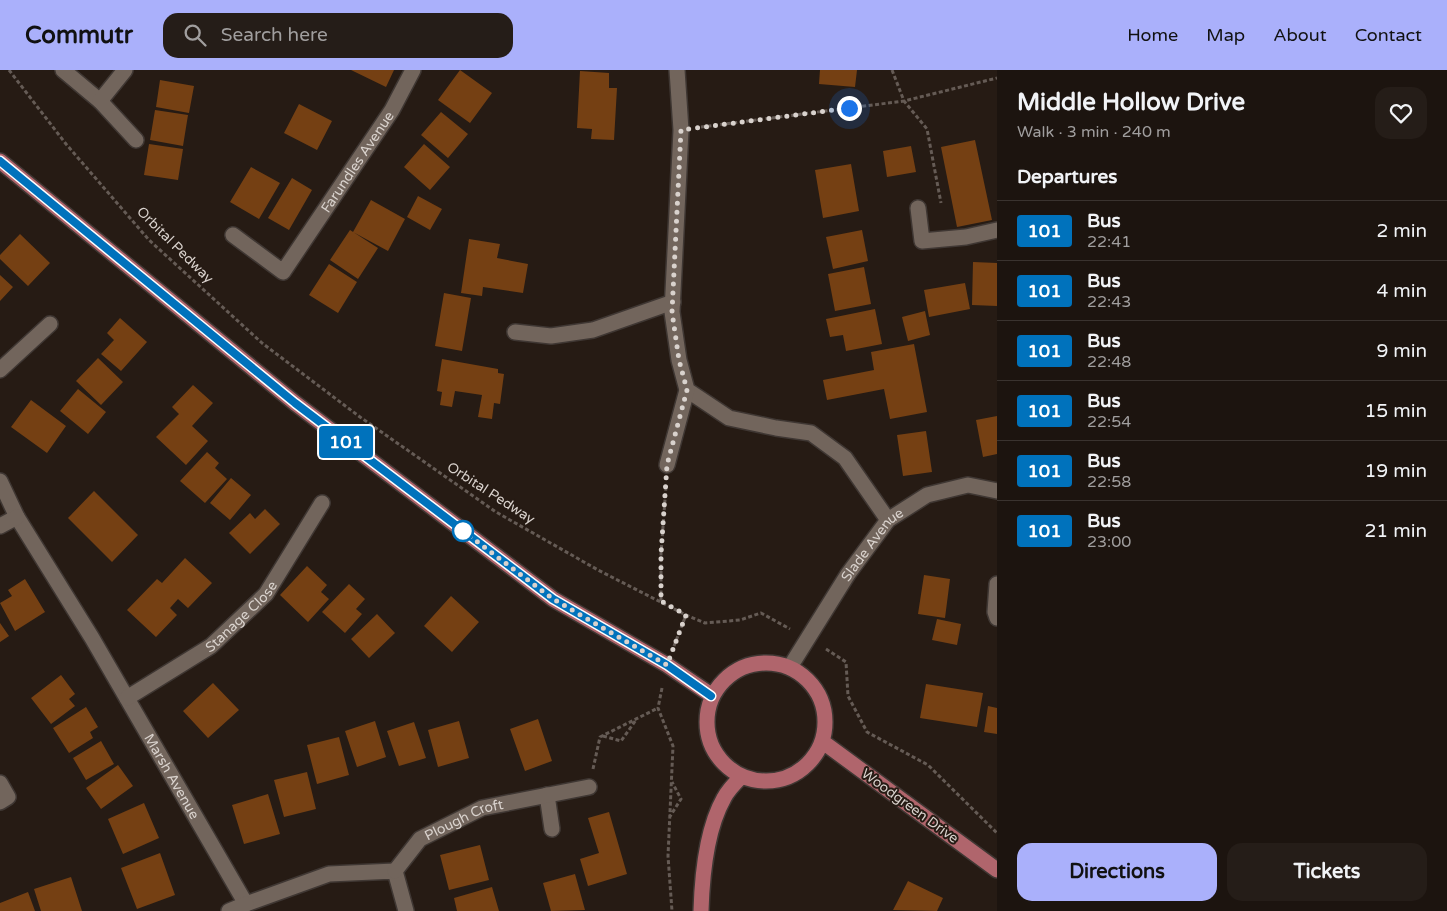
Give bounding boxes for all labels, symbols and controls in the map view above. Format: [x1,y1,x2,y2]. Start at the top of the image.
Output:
search box [163,13,513,58]
text: Commutr [25,21,133,50]
icon: search [181,21,209,49]
text: Search here [221,24,328,46]
text: Home [1127,24,1178,46]
text: Map [1206,24,1245,46]
text: About [1273,24,1327,46]
text: Contact [1355,24,1422,46]
button: heart [1375,87,1427,139]
text: Middle Hollow Drive [1017,88,1245,117]
your location [837,96,862,121]
street label: Farundles Avenue [317,108,397,216]
text: Walk · 3 min · 240 m [1017,122,1171,142]
text: Departures [1017,166,1117,188]
street label: Orbital Pedway [133,203,217,287]
text: Bus [1087,210,1121,232]
text: 101 [1028,220,1061,242]
text: 2 min [1376,220,1427,242]
text: 22:41 [1087,232,1131,252]
text: Bus [1087,270,1121,292]
text: 101 [1028,280,1061,302]
text: 4 min [1376,280,1427,302]
text: 22:43 [1087,292,1131,312]
text: Bus [1087,330,1121,352]
text: 101 [1028,340,1061,362]
text: 9 min [1376,340,1427,362]
text: 22:48 [1087,352,1131,372]
text: Bus [1087,390,1121,412]
text: 101 [1028,400,1061,422]
text: 15 min [1364,400,1427,422]
text: 22:54 [1087,412,1131,432]
line badge: 101 [317,426,375,458]
text: 101 [329,431,363,453]
text: Bus [1087,450,1121,472]
street label: Orbital Pedway [444,458,539,528]
text: 101 [1028,460,1061,482]
text: 19 min [1364,460,1427,482]
text: 22:58 [1087,472,1131,492]
street label: Slade Avenue [837,504,906,584]
text: Bus [1087,510,1121,532]
unlabelled marker [452,520,474,542]
text: 101 [1028,520,1061,542]
text: 21 min [1364,520,1427,542]
text: 23:00 [1087,532,1131,552]
street label: Stanage Close [202,578,281,656]
street label: Marsh Avenue [141,731,203,822]
street label: Woodgreen Drive [858,765,962,847]
street label: Plough Croft [422,795,505,844]
button: Directions [1017,843,1217,901]
button: Tickets [1227,843,1427,901]

